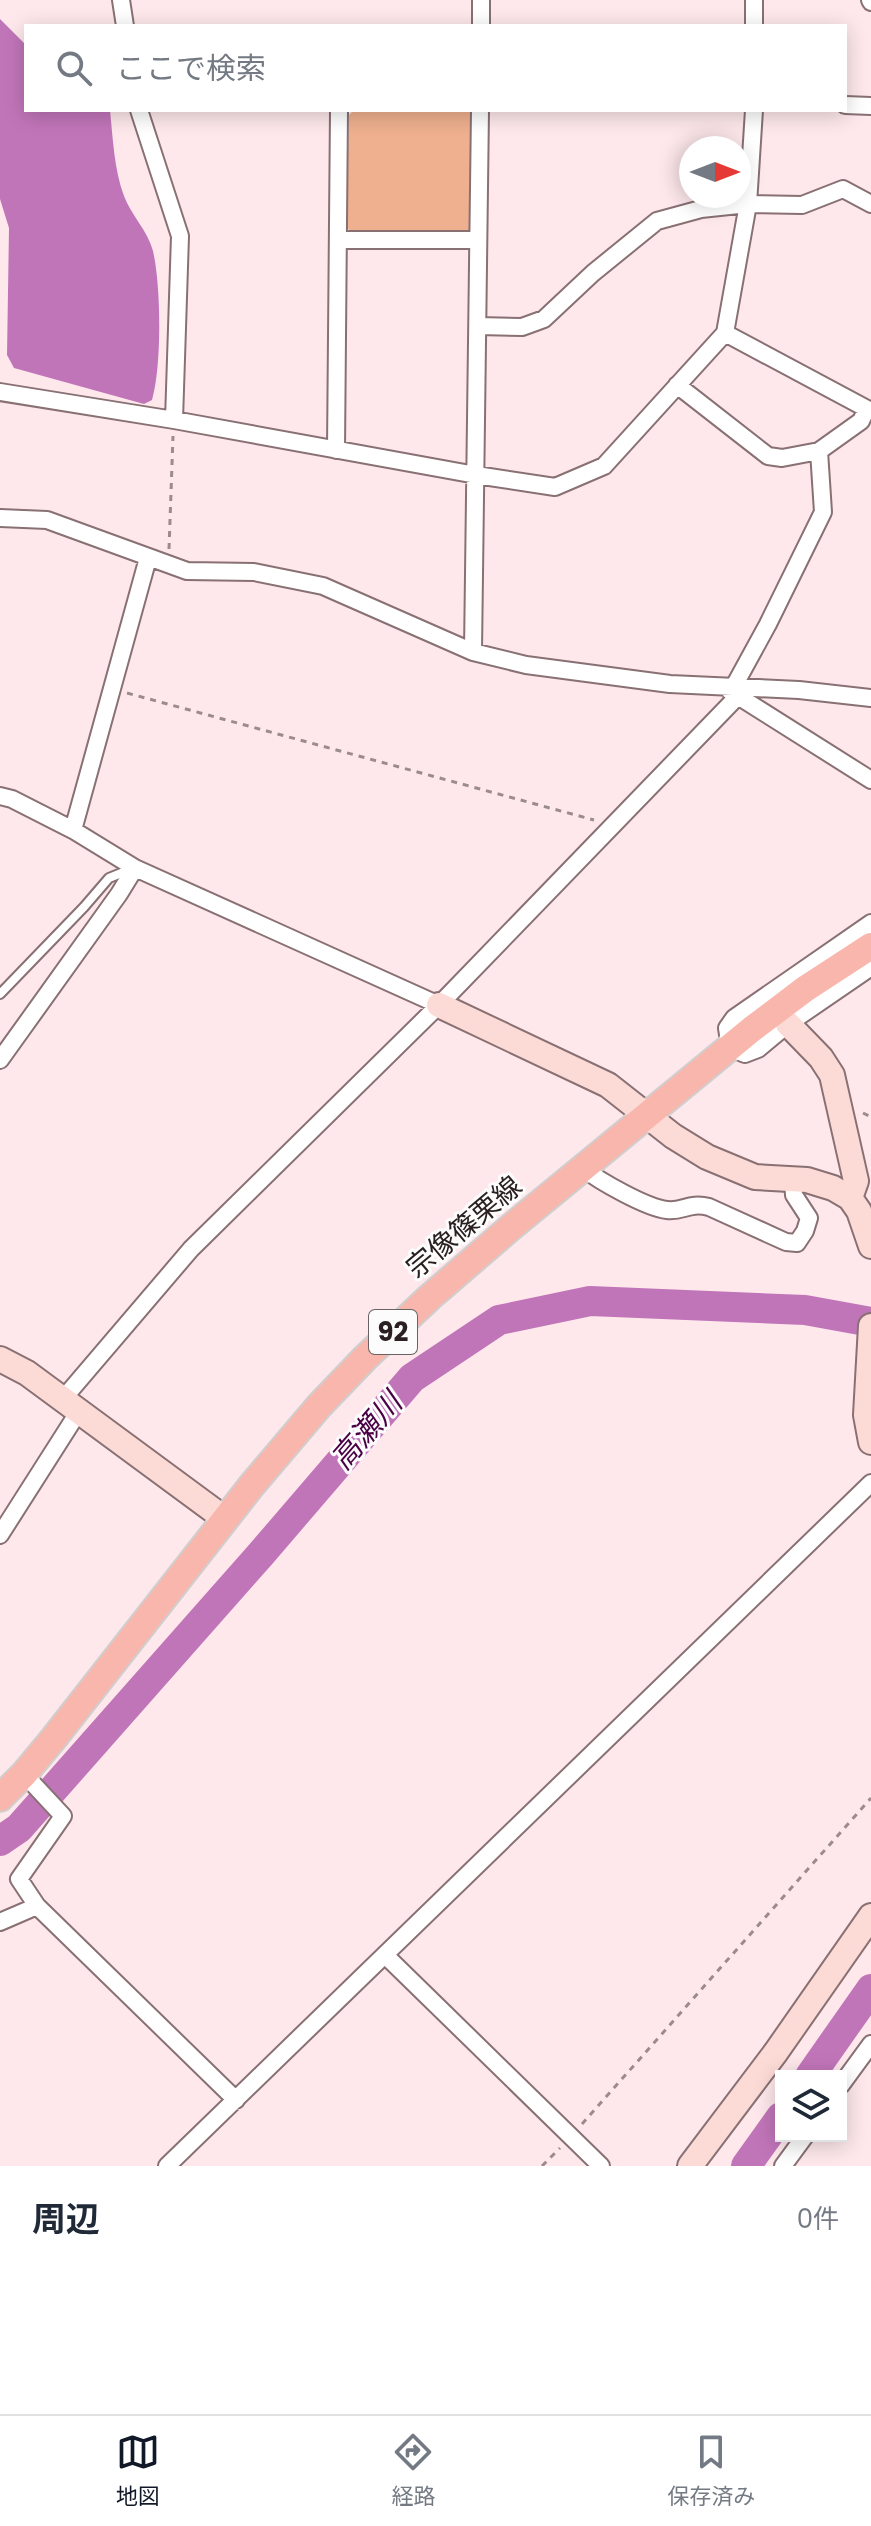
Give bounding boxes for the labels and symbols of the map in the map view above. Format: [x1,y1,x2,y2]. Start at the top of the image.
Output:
north arrow [679,136,751,208]
street label: 宗像篠栗線 [398,1167,530,1287]
road number: 92 [369,1310,417,1354]
water label: 高瀬川 [320,1381,414,1479]

